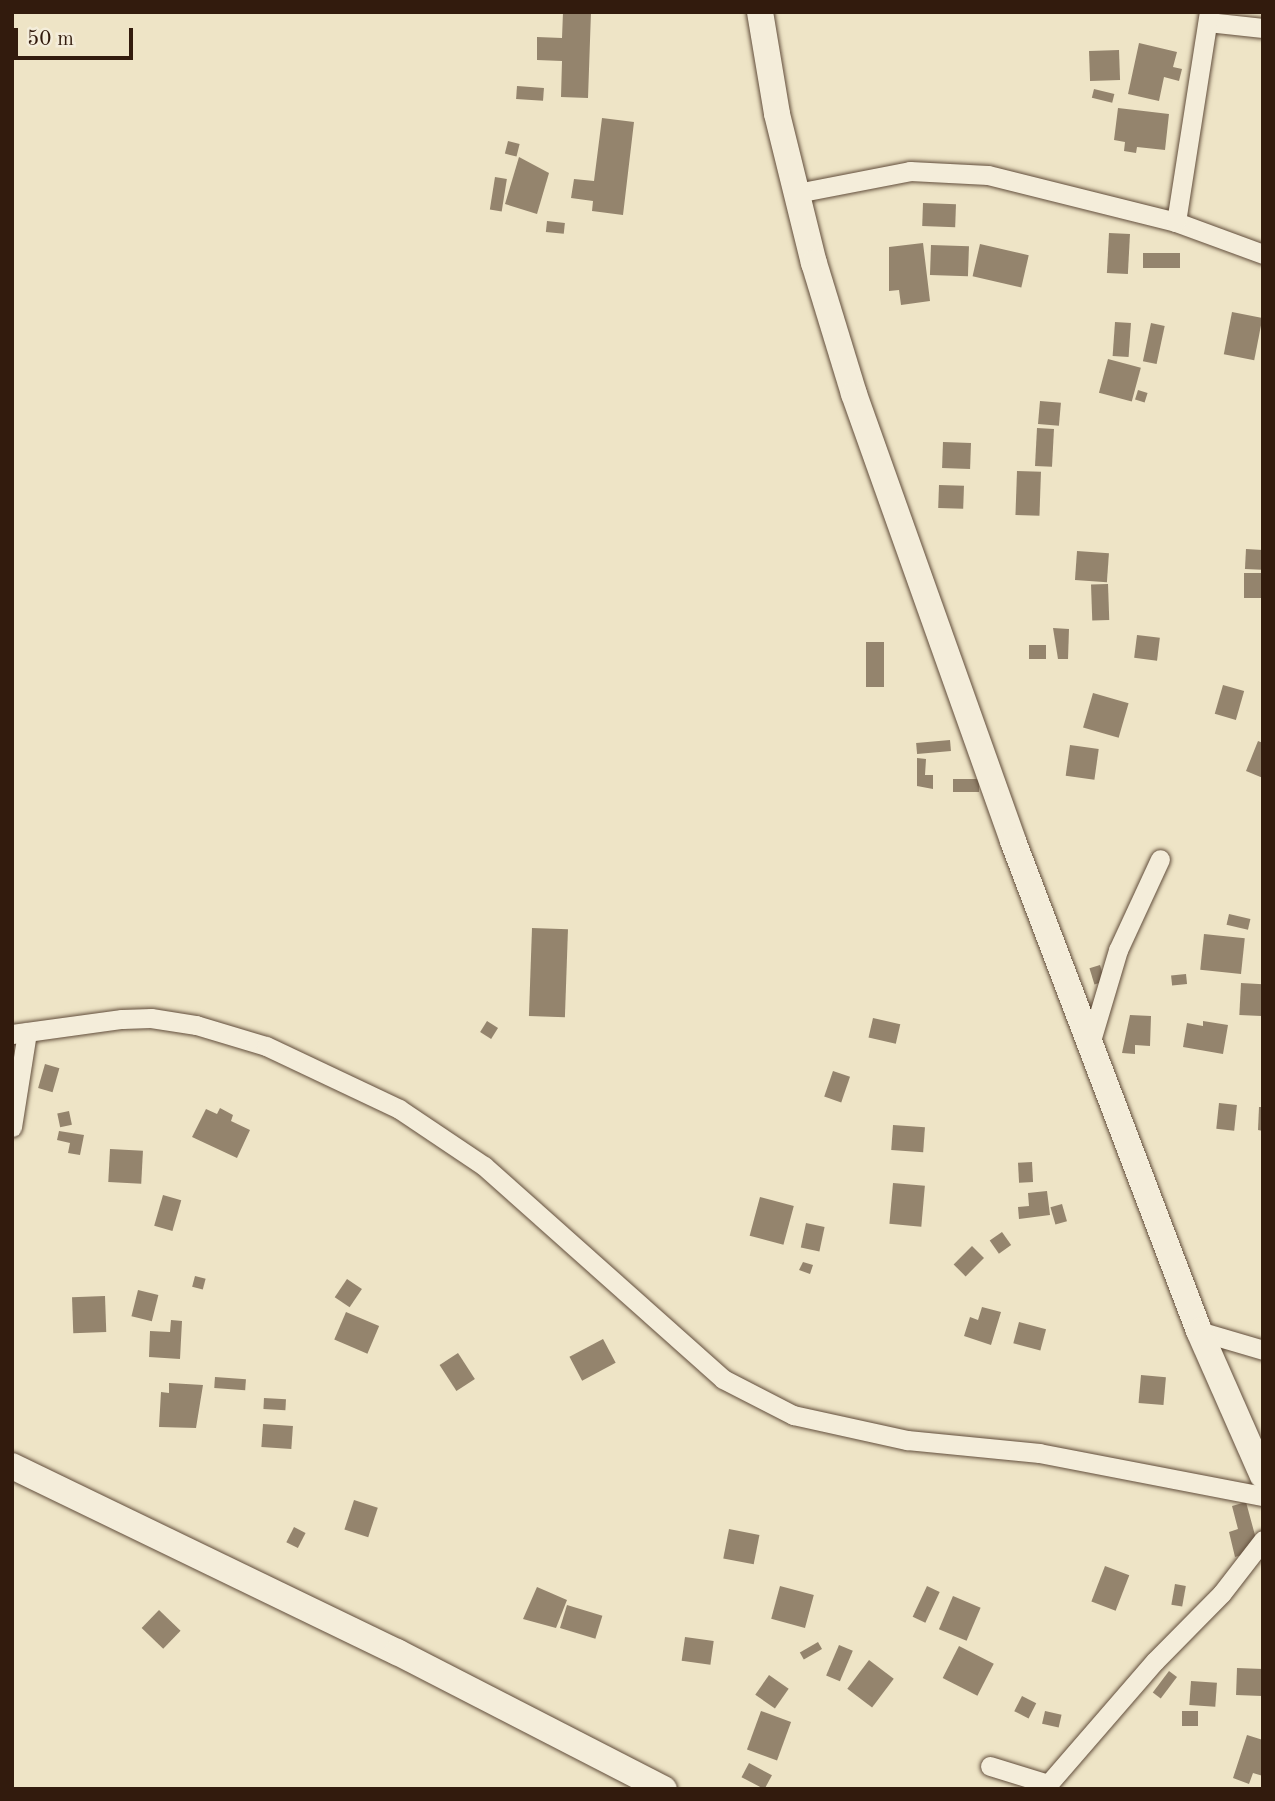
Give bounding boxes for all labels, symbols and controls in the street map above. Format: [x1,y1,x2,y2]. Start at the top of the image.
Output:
scale bar [18,14,136,58]
text: 50 m [27,29,74,50]

